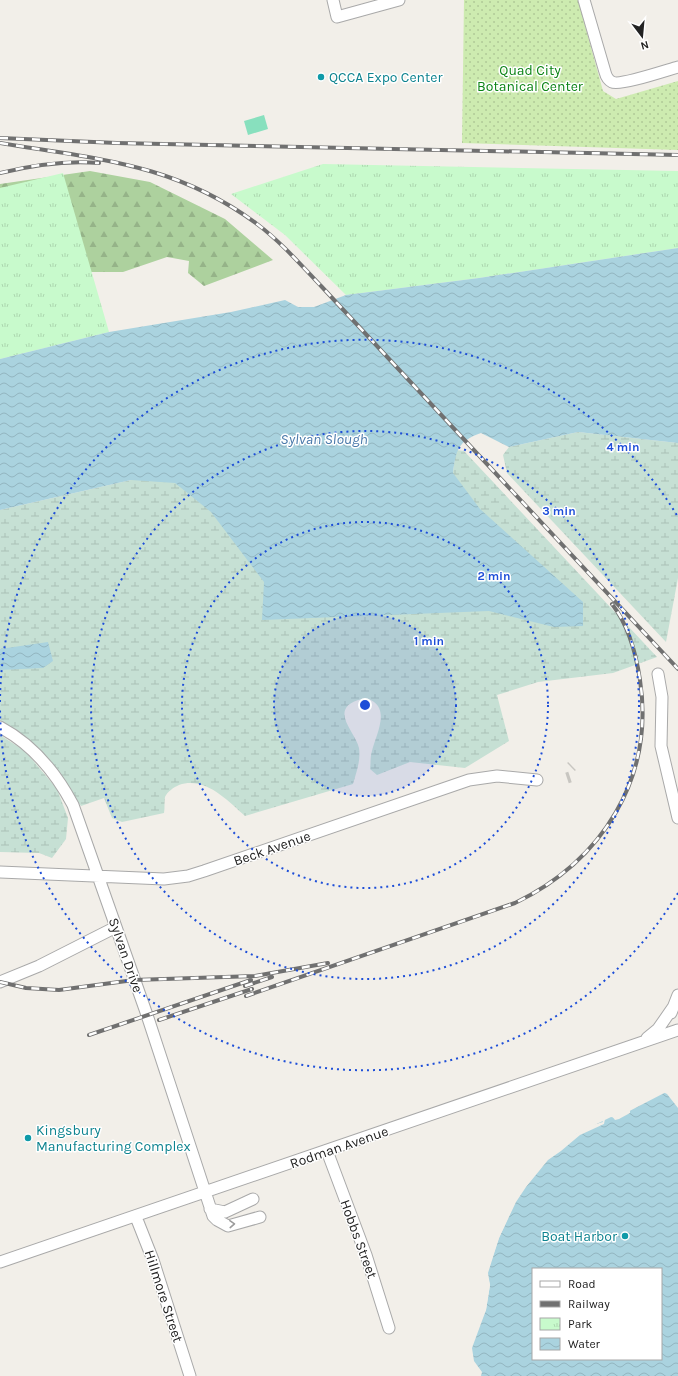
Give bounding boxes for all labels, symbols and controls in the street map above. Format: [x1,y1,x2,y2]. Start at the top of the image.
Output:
north arrow [622,16,662,56]
text: N [639,38,650,52]
park label: Quad City Botanical Center [477,62,584,95]
place label: QCCA Expo Center [329,69,444,86]
marker: QCCA Expo Center [316,72,326,82]
water label: Sylvan Slough [280,430,368,448]
text: 4 min [607,440,639,454]
text: 3 min [542,504,576,518]
text: 2 min [477,569,511,583]
text: 1 min [414,634,444,648]
centre of rings [358,698,372,712]
street label: Beck Avenue [231,827,313,870]
street label: Sylvan Drive [105,915,146,995]
place label: Kingsbury Manufacturing Complex [36,1122,191,1155]
street label: Rodman Avenue [288,1123,391,1172]
marker: Kingsbury Manufacturing Complex [23,1133,33,1143]
street label: Hobbs Street [336,1197,381,1281]
one-way arrow [228,1220,235,1229]
place label: Boat Harbor [541,1228,618,1245]
marker: Boat Harbor [620,1231,630,1241]
street label: Hillmore Street [141,1248,186,1344]
legend [532,1268,662,1360]
text: Road [568,1277,596,1291]
text: Railway [568,1297,610,1311]
text: Park [568,1317,593,1331]
text: Water [568,1337,601,1351]

